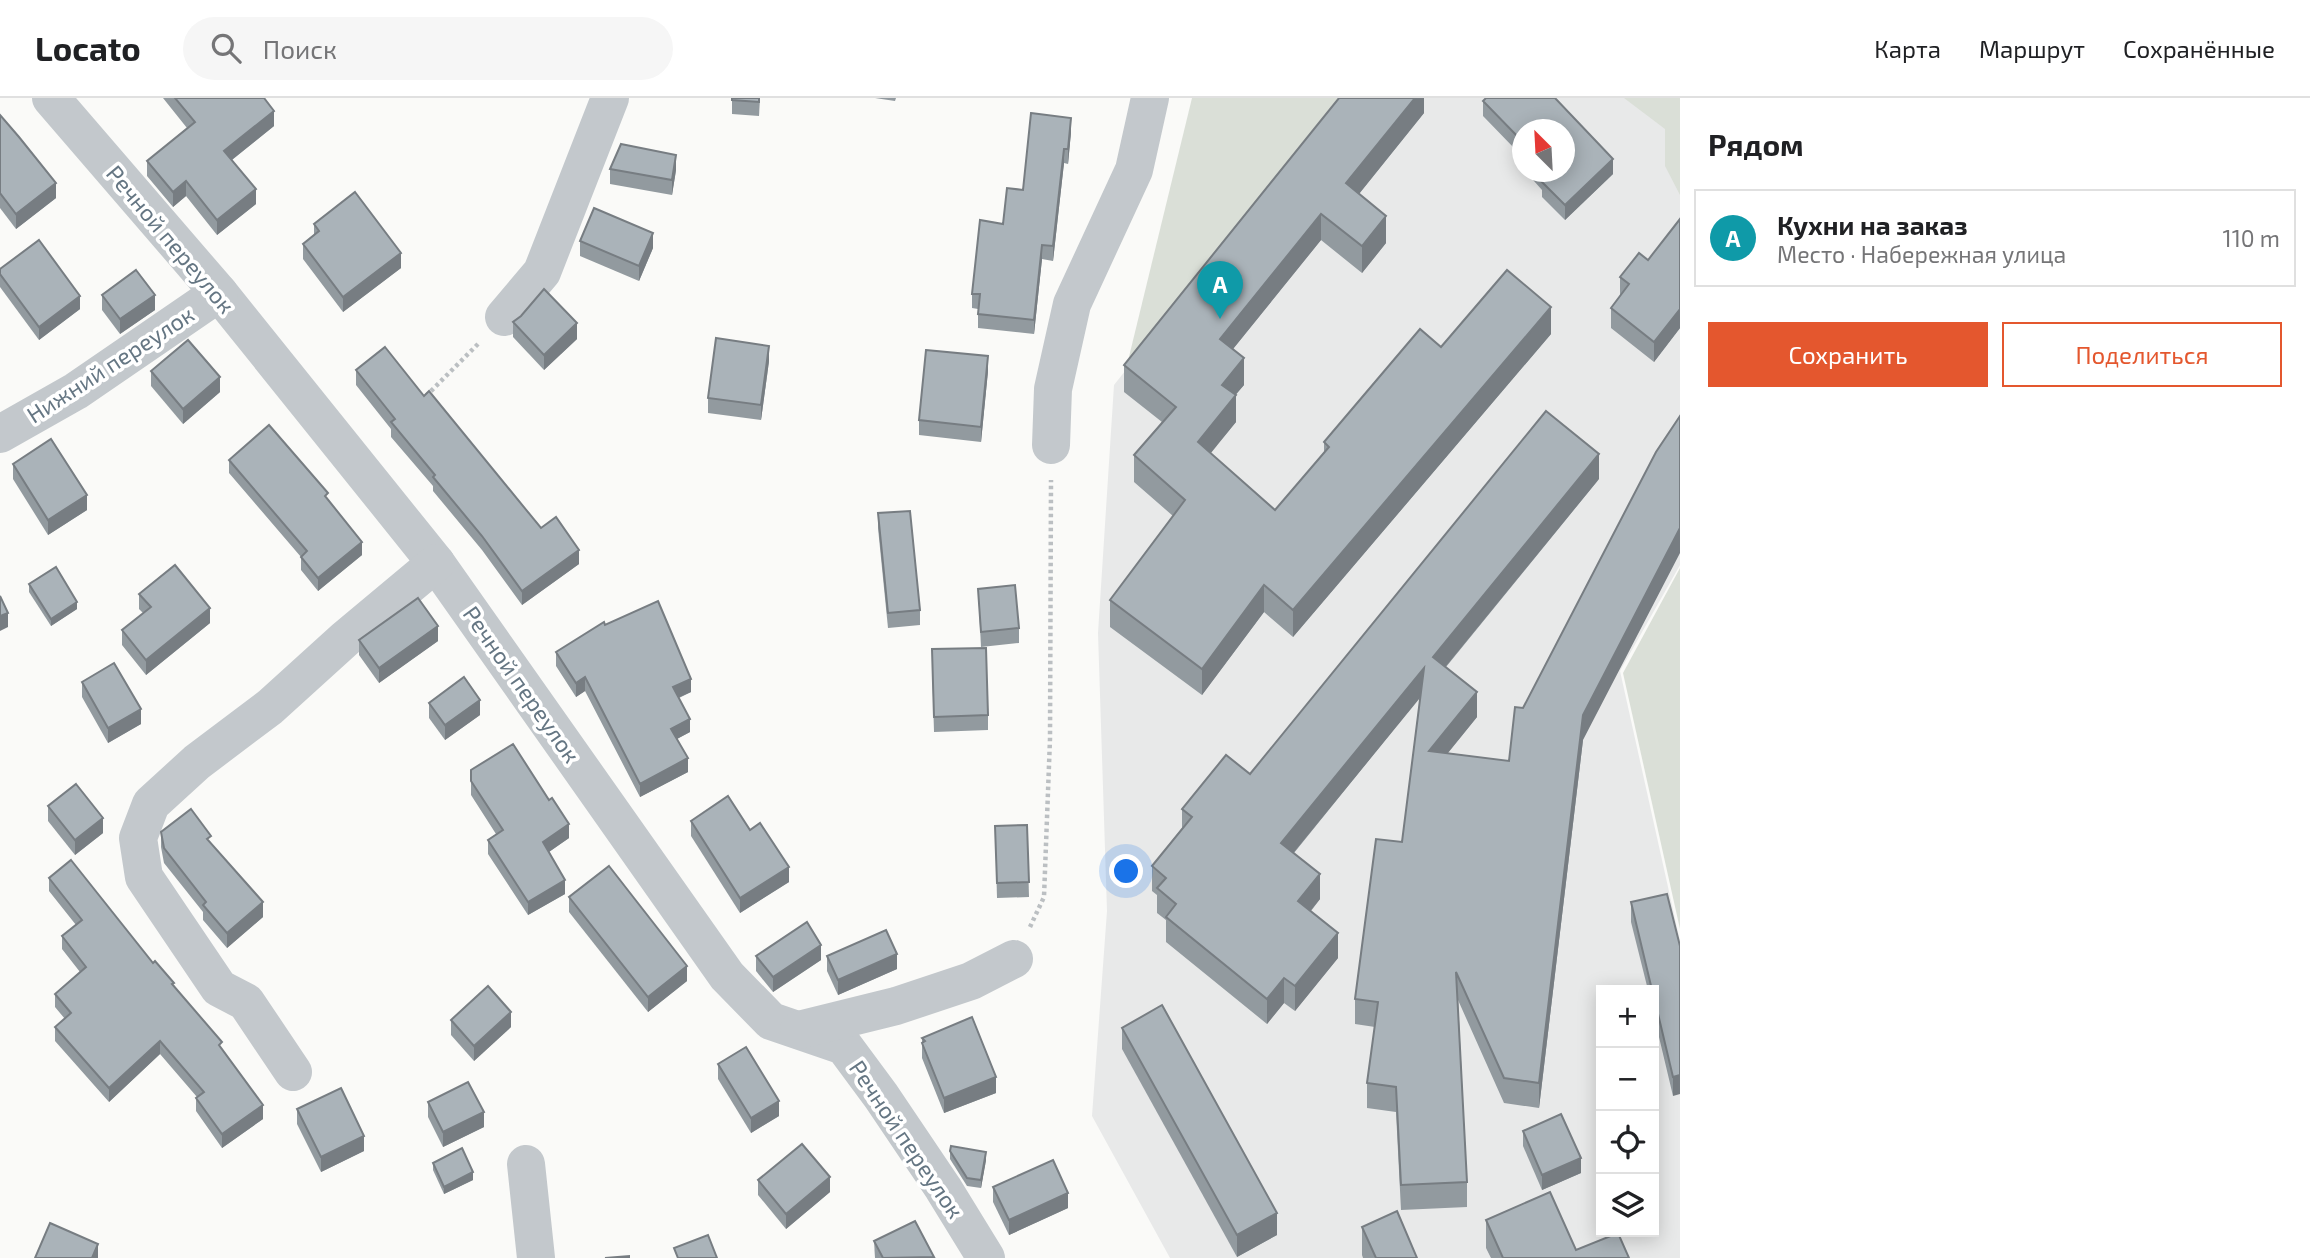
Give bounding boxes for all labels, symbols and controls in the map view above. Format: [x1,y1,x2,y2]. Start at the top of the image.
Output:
search box [183,17,673,80]
text: Locato [35,28,141,68]
icon: search [207,29,245,67]
text: Поиск [263,33,337,64]
text: Карта [1874,34,1941,63]
text: Маршрут [1979,34,2085,63]
text: Сохранённые [2123,34,2275,63]
north arrow [1512,119,1575,182]
text: Рядом [1708,126,1804,162]
street label: Речной переулок [100,159,241,319]
text: Кухни на заказ [1777,209,1968,240]
text: A [1725,224,1741,252]
text: 110 m [2223,224,2280,252]
text: Место · Набережная улица [1777,240,2066,268]
pin: A [1197,261,1243,319]
street label: Нижний переулок [21,299,199,429]
button: Сохранить [1708,322,1988,387]
button: Поделиться [2002,322,2282,387]
street label: Речной переулок [457,600,586,768]
your location [1109,854,1143,888]
map controls [1596,985,1659,1237]
button: + [1596,985,1659,1048]
button: − [1596,1048,1659,1111]
street label: Речной переулок [843,1055,970,1224]
button: locate [1596,1111,1659,1174]
button: layers [1596,1174,1659,1237]

